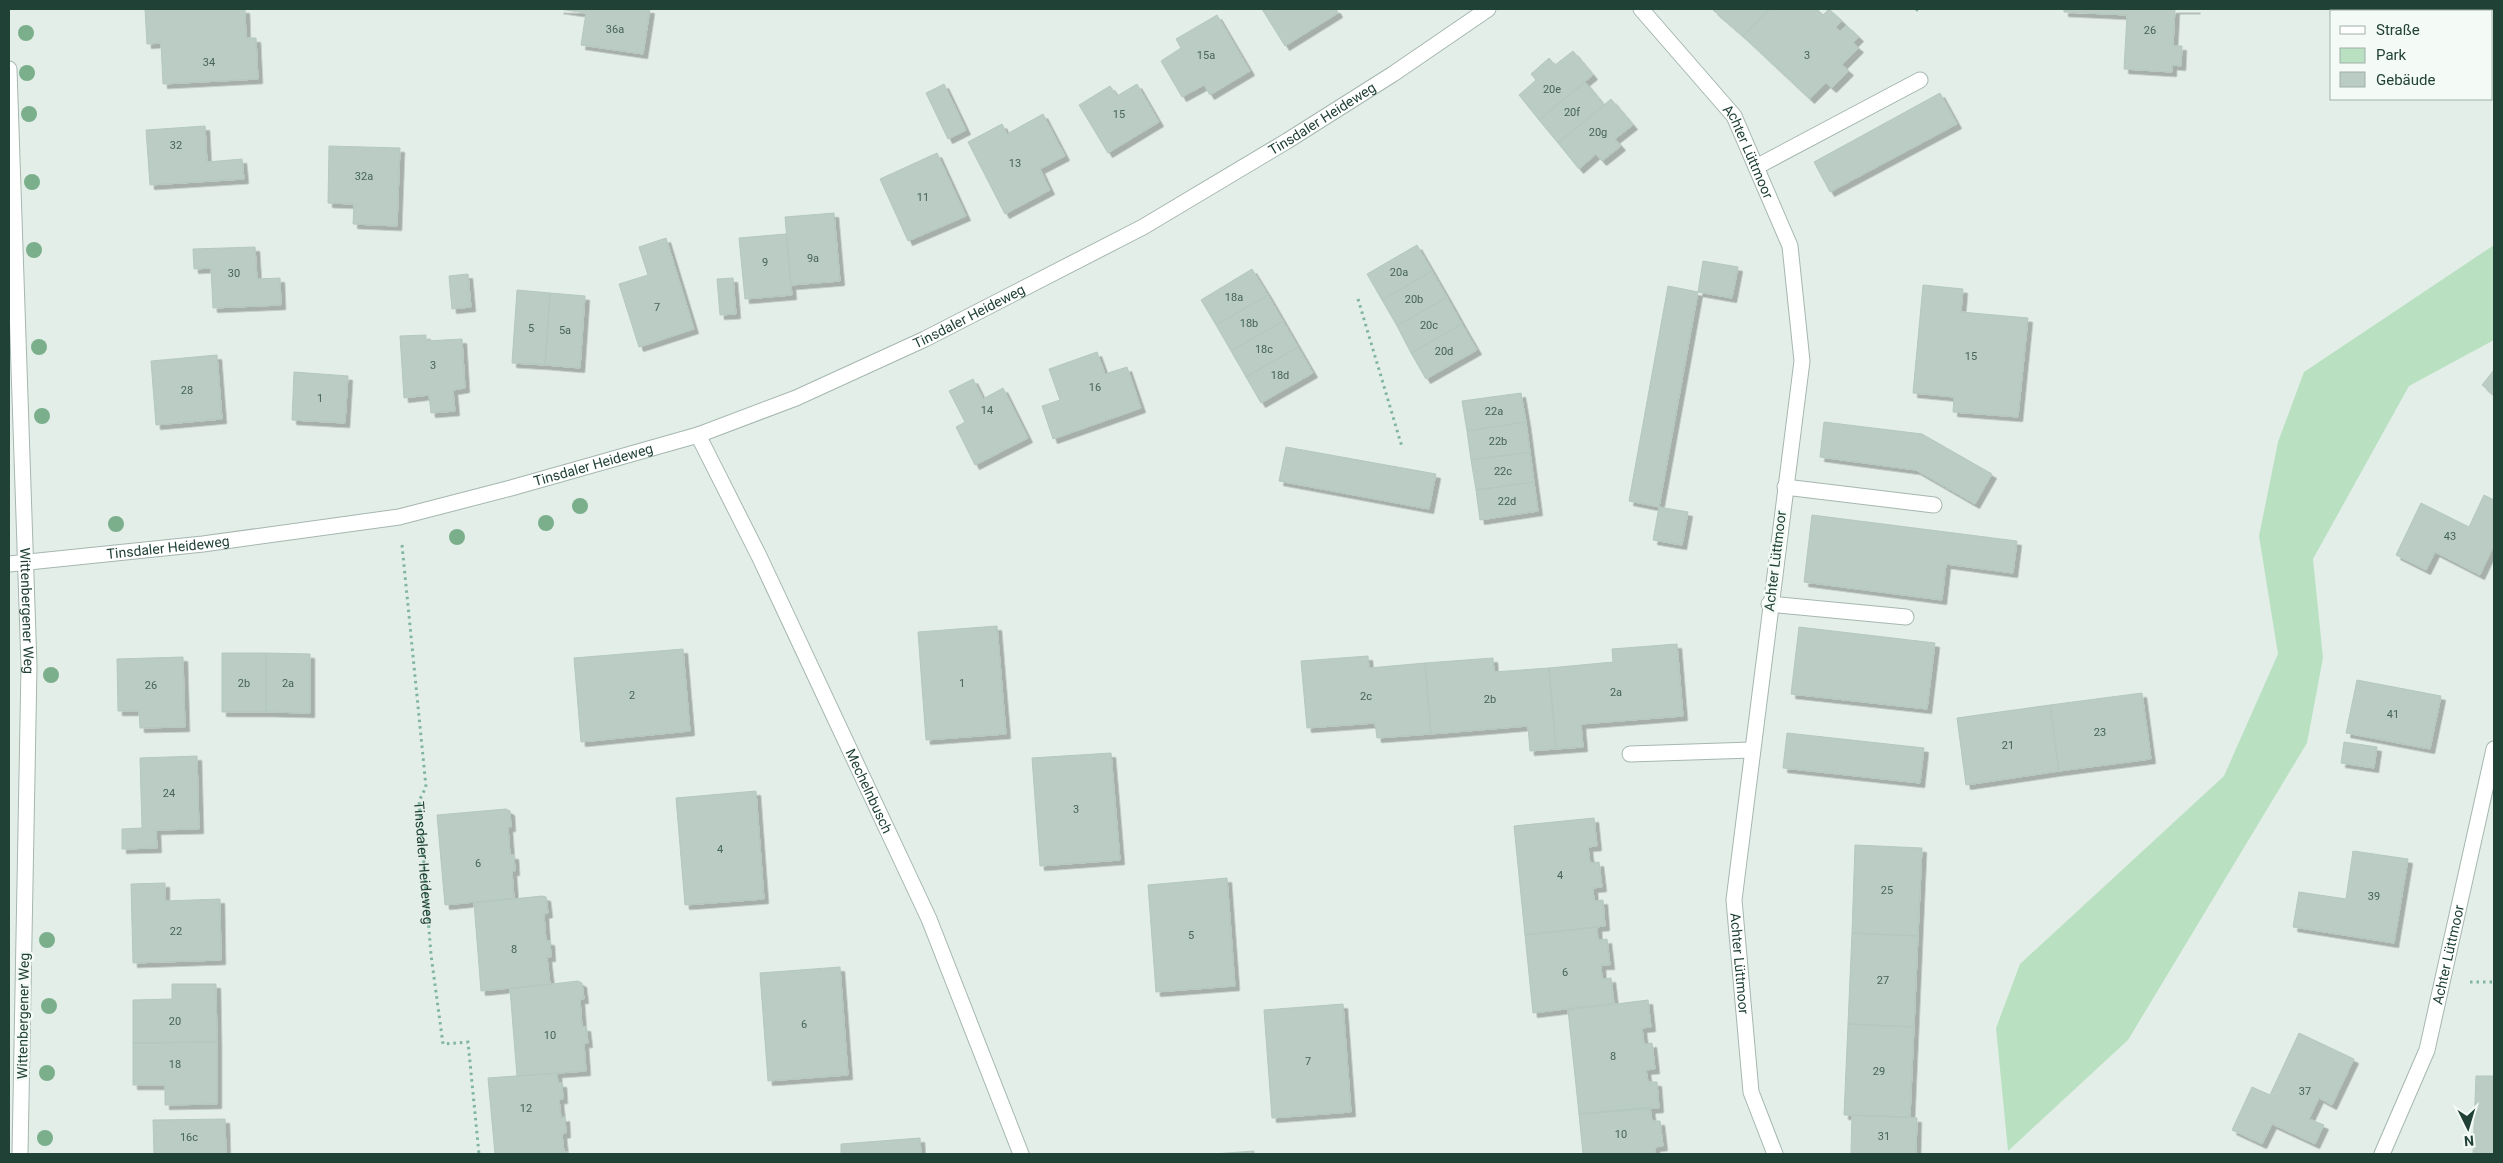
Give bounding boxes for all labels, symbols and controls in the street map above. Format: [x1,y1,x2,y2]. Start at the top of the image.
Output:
legend [2330,10,2493,100]
text: Straße [2376,21,2420,39]
house number: 36a [606,23,624,36]
house number: 26 [2144,24,2156,37]
text: Park [2376,46,2407,64]
house number: 15a [1197,49,1215,62]
house number: 3 [1804,49,1810,62]
house number: 34 [203,56,215,69]
text: Gebäude [2376,71,2435,89]
street label: Tinsdaler Heideweg [1266,79,1379,158]
house number: 20e [1543,83,1561,96]
street label: Achter Lüttmoor [1720,101,1777,201]
house number: 20f [1564,106,1580,119]
house number: 15 [1113,108,1125,121]
house number: 20g [1589,126,1607,139]
house number: 32 [170,139,182,152]
house number: 13 [1009,157,1021,170]
house number: 32a [355,170,373,183]
house number: 11 [917,191,929,204]
house number: 9a [807,252,819,265]
house number: 9 [762,256,768,269]
house number: 20a [1390,266,1408,279]
house number: 30 [228,267,240,280]
street label: Tinsdaler Heideweg [911,281,1028,351]
house number: 18a [1225,291,1243,304]
house number: 20b [1405,293,1423,306]
house number: 7 [654,301,660,314]
house number: 18b [1240,317,1258,330]
house number: 20c [1420,319,1438,332]
house number: 5 [528,322,534,335]
house number: 5a [559,324,571,337]
house number: 18c [1255,343,1273,356]
house number: 20d [1435,345,1453,358]
house number: 15 [1965,350,1977,363]
house number: 3 [430,359,436,372]
house number: 18d [1271,369,1289,382]
house number: 16 [1089,381,1101,394]
house number: 28 [181,384,193,397]
house number: 1 [317,392,323,405]
house number: 14 [981,404,993,417]
house number: 22a [1485,405,1503,418]
house number: 22b [1489,435,1507,448]
street label: Tinsdaler Heideweg [532,440,655,489]
house number: 22c [1494,465,1512,478]
house number: 22d [1498,495,1516,508]
street label: Achter Lüttmoor [1761,509,1789,612]
house number: 43 [2444,530,2456,543]
street label: Tinsdaler Heideweg [106,532,231,562]
street label: Wittenbergener Weg [17,547,37,674]
house number: 2b [238,677,250,690]
house number: 2a [282,677,294,690]
house number: 1 [959,677,965,690]
house number: 26 [145,679,157,692]
house number: 2a [1610,686,1622,699]
house number: 2 [629,689,635,702]
house number: 2c [1360,690,1372,703]
house number: 2b [1484,693,1496,706]
house number: 41 [2387,708,2399,721]
house number: 23 [2094,726,2106,739]
house number: 21 [2002,739,2014,752]
street label: Mechelnbusch [842,746,896,836]
house number: 24 [163,787,175,800]
street label: Tinsdaler Heideweg [411,801,437,925]
house number: 3 [1073,803,1079,816]
house number: 4 [717,843,723,856]
house number: 6 [475,857,481,870]
house number: 4 [1557,869,1563,882]
house number: 25 [1881,884,1893,897]
house number: 39 [2368,890,2380,903]
street label: Achter Lüttmoor [2429,903,2467,1006]
street label: Achter Lüttmoor [1727,912,1752,1015]
house number: 22 [170,925,182,938]
house number: 5 [1188,929,1194,942]
house number: 8 [511,943,517,956]
street label: Wittenbergener Weg [14,953,32,1079]
house number: 6 [1562,966,1568,979]
house number: 27 [1877,974,1889,987]
house number: 20 [169,1015,181,1028]
house number: 6 [801,1018,807,1031]
house number: 10 [544,1029,556,1042]
house number: 8 [1610,1050,1616,1063]
house number: 7 [1305,1055,1311,1068]
house number: 18 [169,1058,181,1071]
house number: 29 [1873,1065,1885,1078]
house number: 37 [2299,1085,2311,1098]
house number: 12 [520,1102,532,1115]
north arrow [2443,1103,2493,1153]
house number: 10 [1615,1128,1627,1141]
house number: 31 [1878,1130,1890,1143]
house number: 16c [180,1131,198,1144]
text: N [2464,1133,2475,1149]

